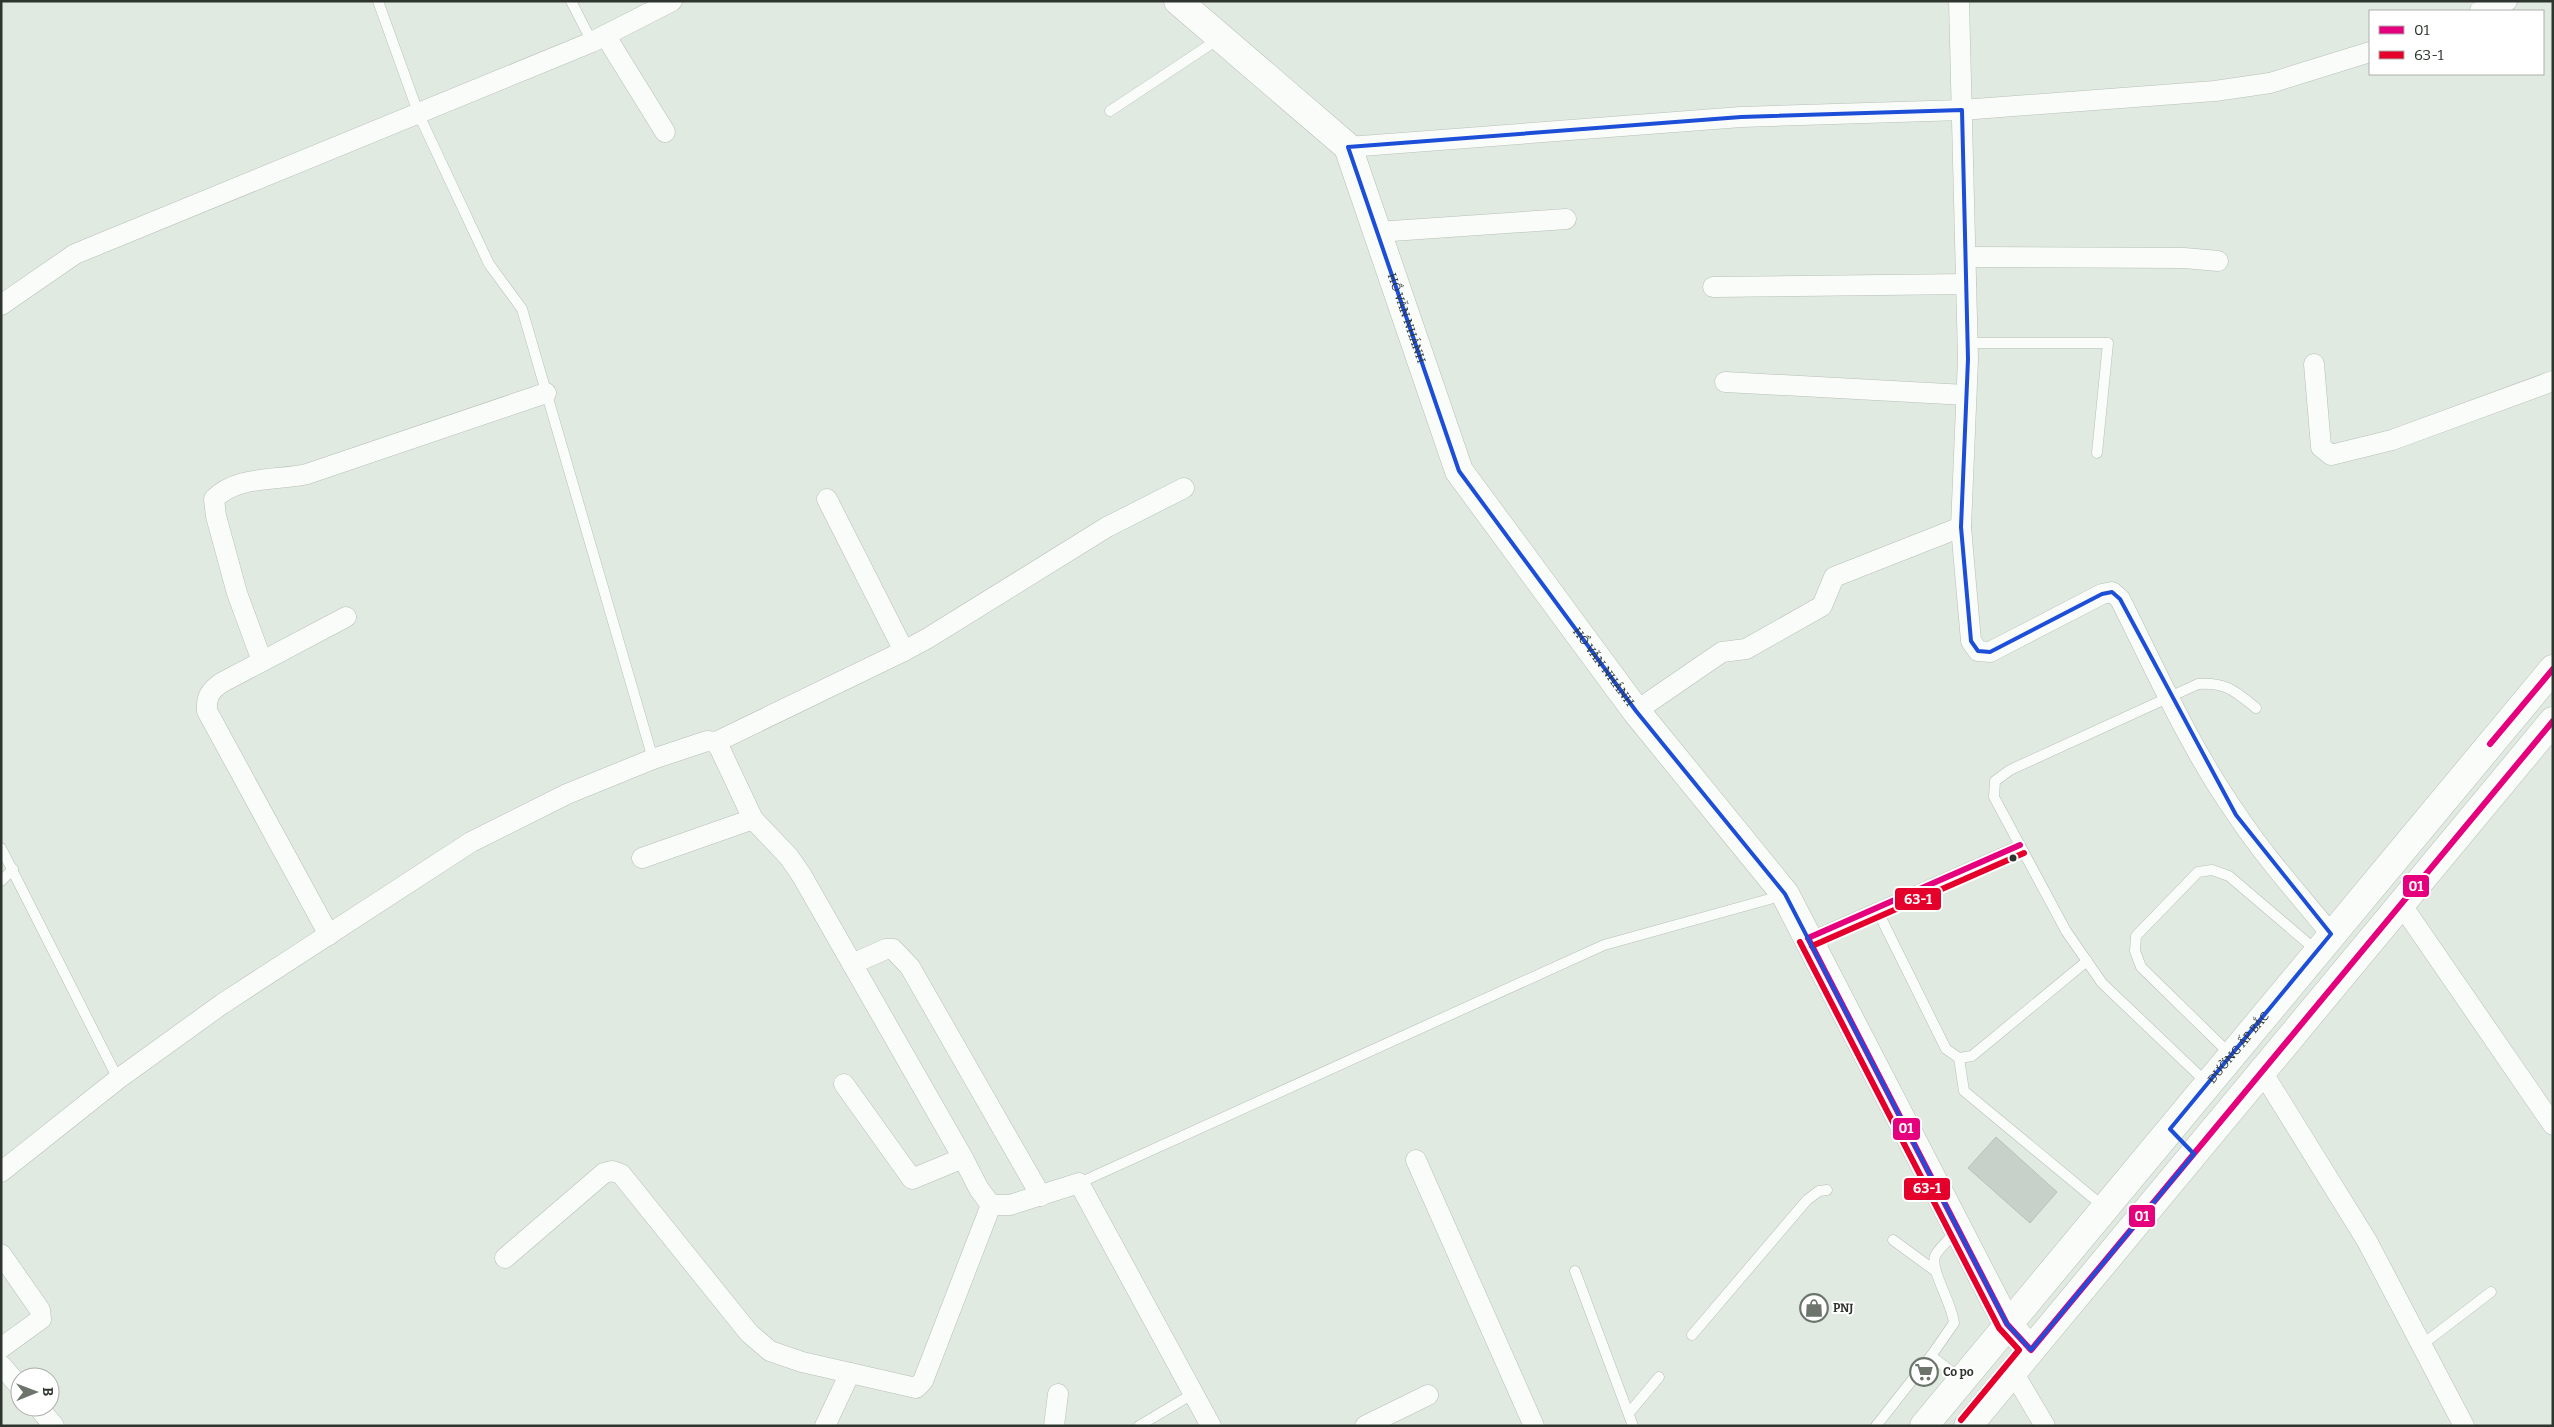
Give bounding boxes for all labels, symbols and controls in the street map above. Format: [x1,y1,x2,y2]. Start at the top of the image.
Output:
legend [2369,10,2544,75]
text: 01 [2414,21,2430,39]
text: 63-1 [2414,46,2443,64]
street label: HỒ VĂN NHÁNH [1385,271,1429,365]
street label: HỒ VĂN NHÁNH [1570,625,1637,709]
unlabelled marker [2008,853,2018,863]
line badge: 01 [2402,874,2430,898]
text: 01 [2409,878,2423,895]
line badge: 63-1 [1894,887,1942,911]
text: 63-1 [1904,891,1932,908]
street label: ĐƯỜNG ẤP BẮC [2205,1009,2272,1086]
line badge: 01 [1892,1117,1921,1141]
text: 01 [1899,1120,1913,1137]
line badge: 63-1 [1903,1177,1951,1201]
text: 63-1 [1913,1180,1941,1197]
line badge: 01 [2128,1204,2156,1228]
text: 01 [2135,1208,2149,1225]
shop icon: PNJ [1799,1293,1829,1323]
place label: PNJ [1833,1301,1853,1315]
supermarket icon: Co po [1909,1357,1939,1387]
place label: Co po [1943,1365,1974,1379]
north arrow [10,1367,60,1417]
text: B [39,1387,56,1396]

